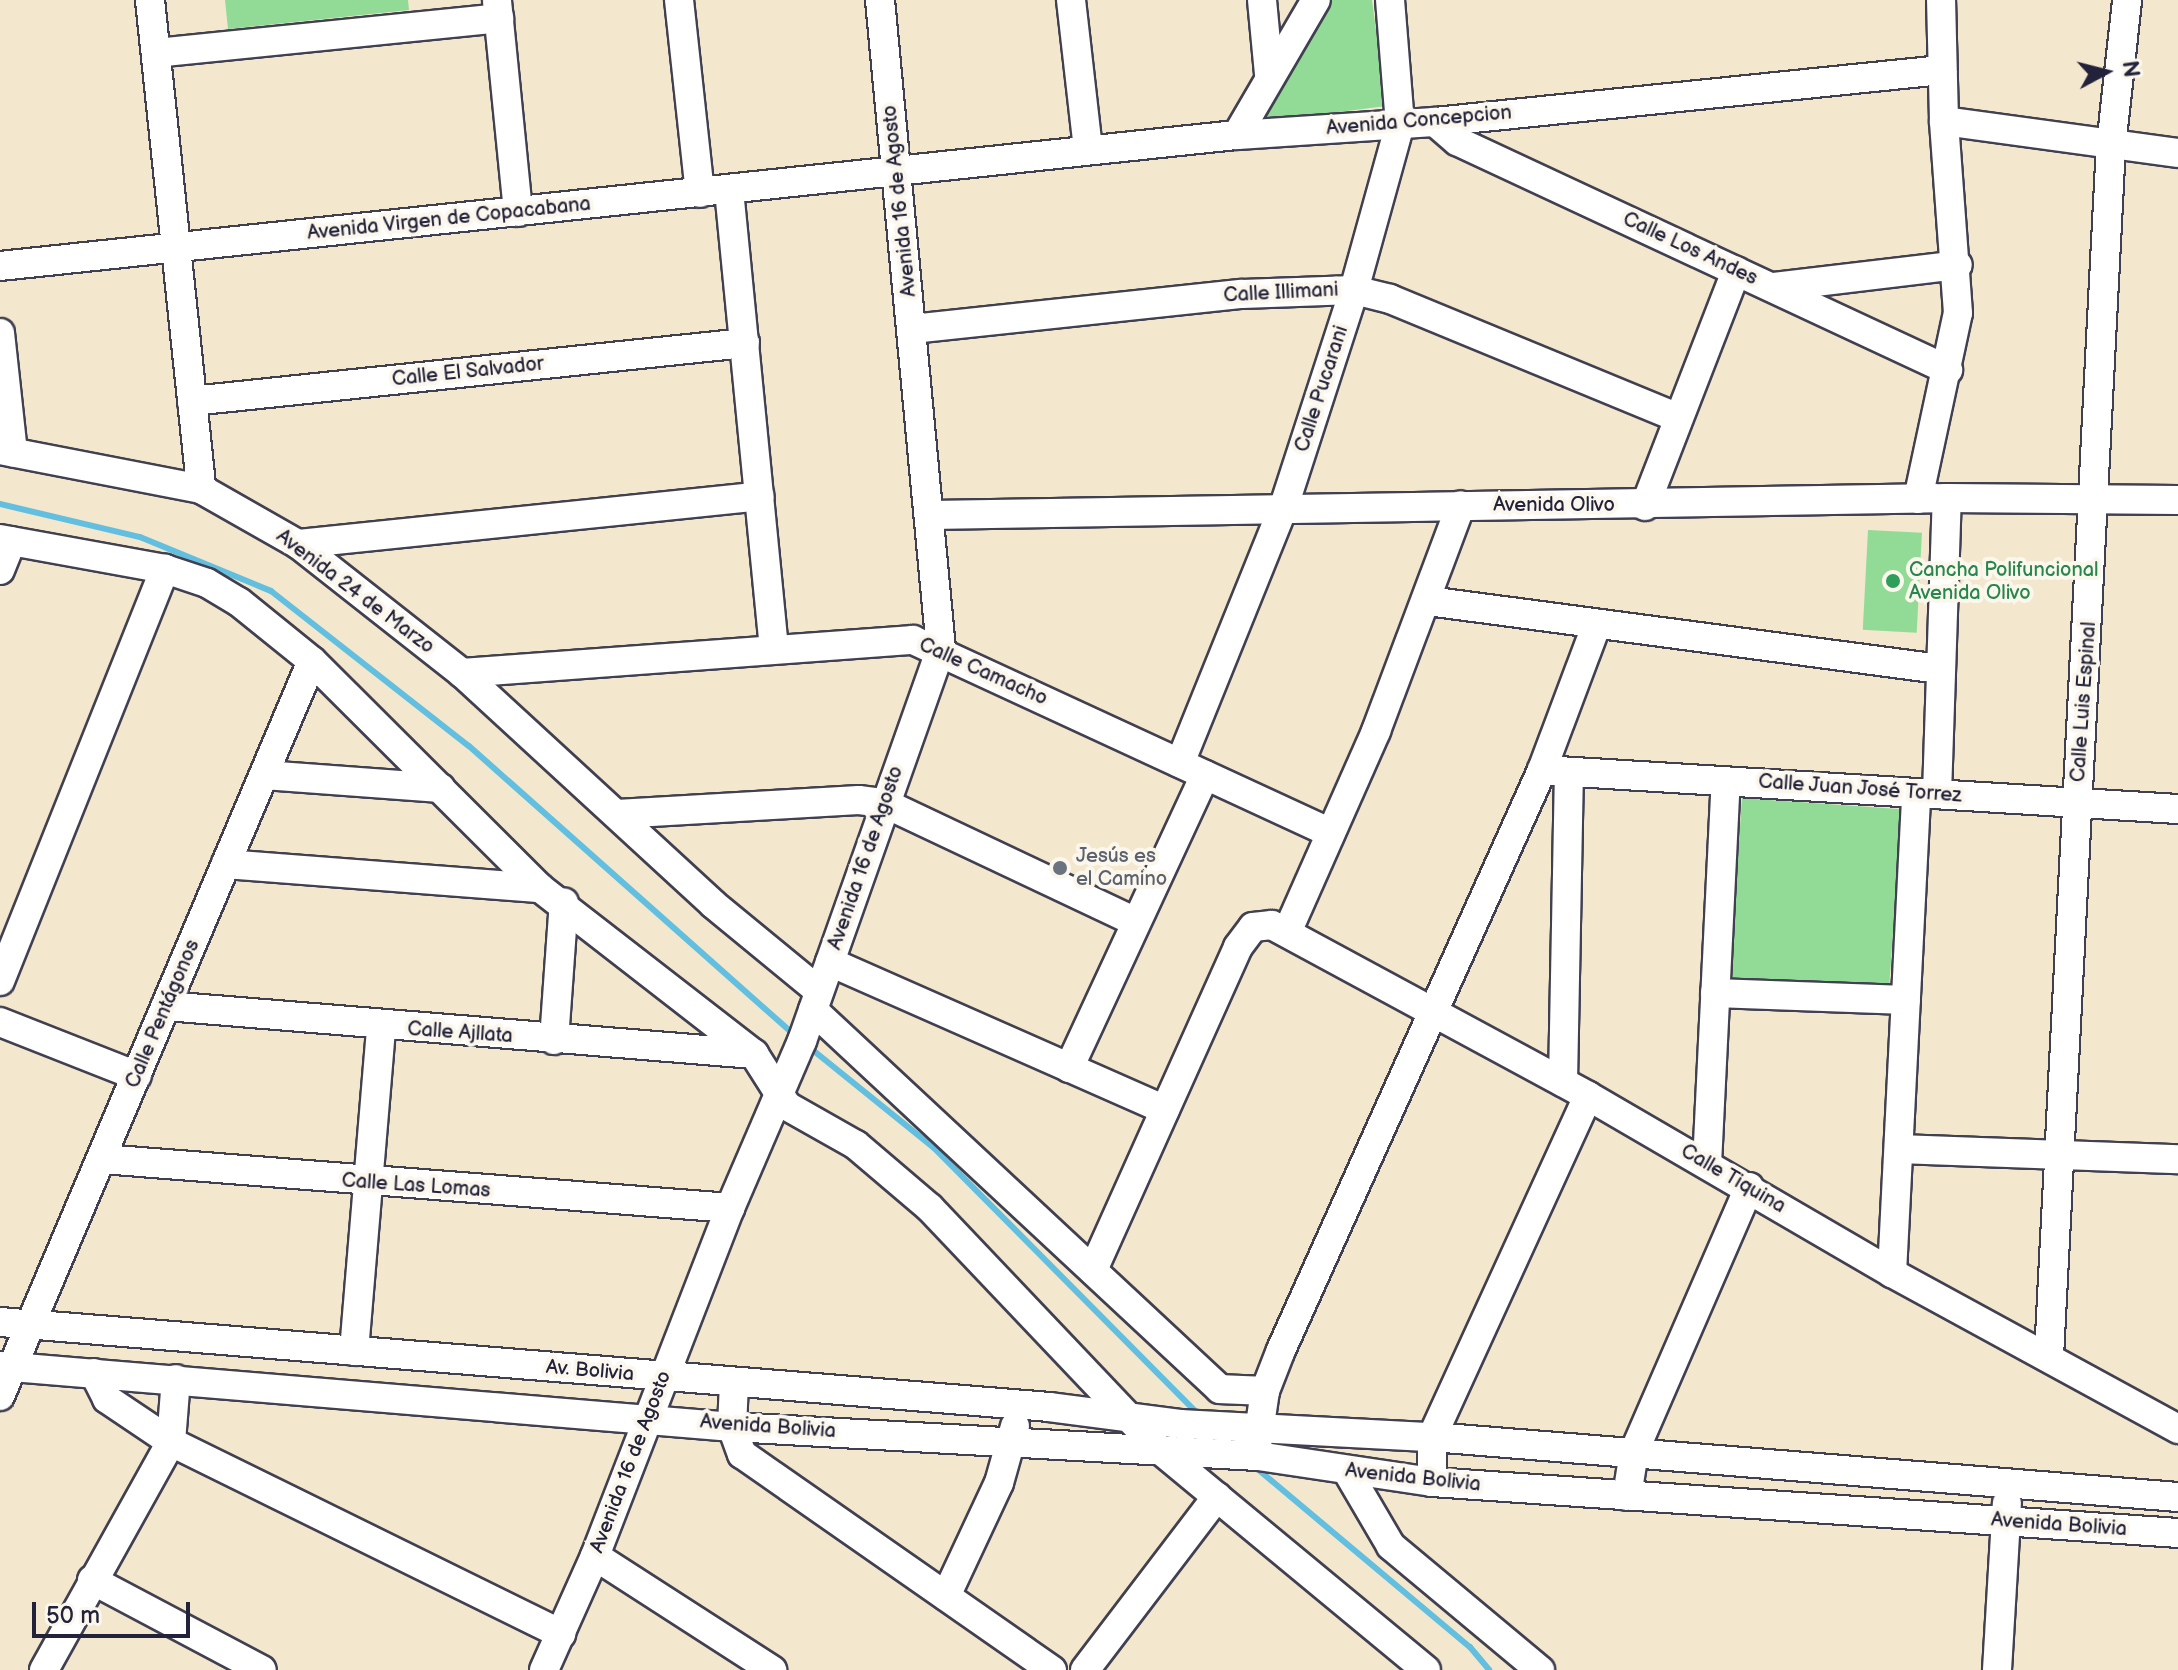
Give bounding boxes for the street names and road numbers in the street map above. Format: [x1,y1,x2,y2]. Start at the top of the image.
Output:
street label: Avenida Concepcion [1325,101,1513,141]
street label: Avenida 16 de Agosto [878,104,922,298]
street label: Avenida Virgen de Copacabana [306,192,592,246]
street label: Calle Los Andes [1619,207,1761,291]
street label: Calle Illimani [1223,278,1339,308]
street label: Calle Pucarani [1290,323,1354,455]
street label: Calle El Salvador [391,352,545,392]
street label: Avenida Olivo [1493,493,1615,517]
street label: Avenida 24 de Marzo [271,525,439,659]
street label: Calle Luis Espinal [2066,621,2102,783]
street label: Calle Camacho [915,633,1051,711]
street label: Avenida 16 de Agosto [823,763,909,953]
street label: Calle Juan José Torrez [1756,770,1964,808]
street label: Calle Pentágonos [121,936,205,1092]
street label: Calle Ajllata [407,1017,513,1049]
street label: Calle Tiquina [1676,1139,1790,1219]
street label: Calle Las Lomas [341,1169,491,1203]
street label: Av. Bolivia [545,1355,635,1387]
street label: Avenida 16 de Agosto [585,1368,677,1556]
street label: Avenida Bolivia [699,1410,837,1444]
street label: Avenida Bolivia [1344,1459,1482,1497]
street label: Avenida Bolivia [1990,1508,2128,1542]

